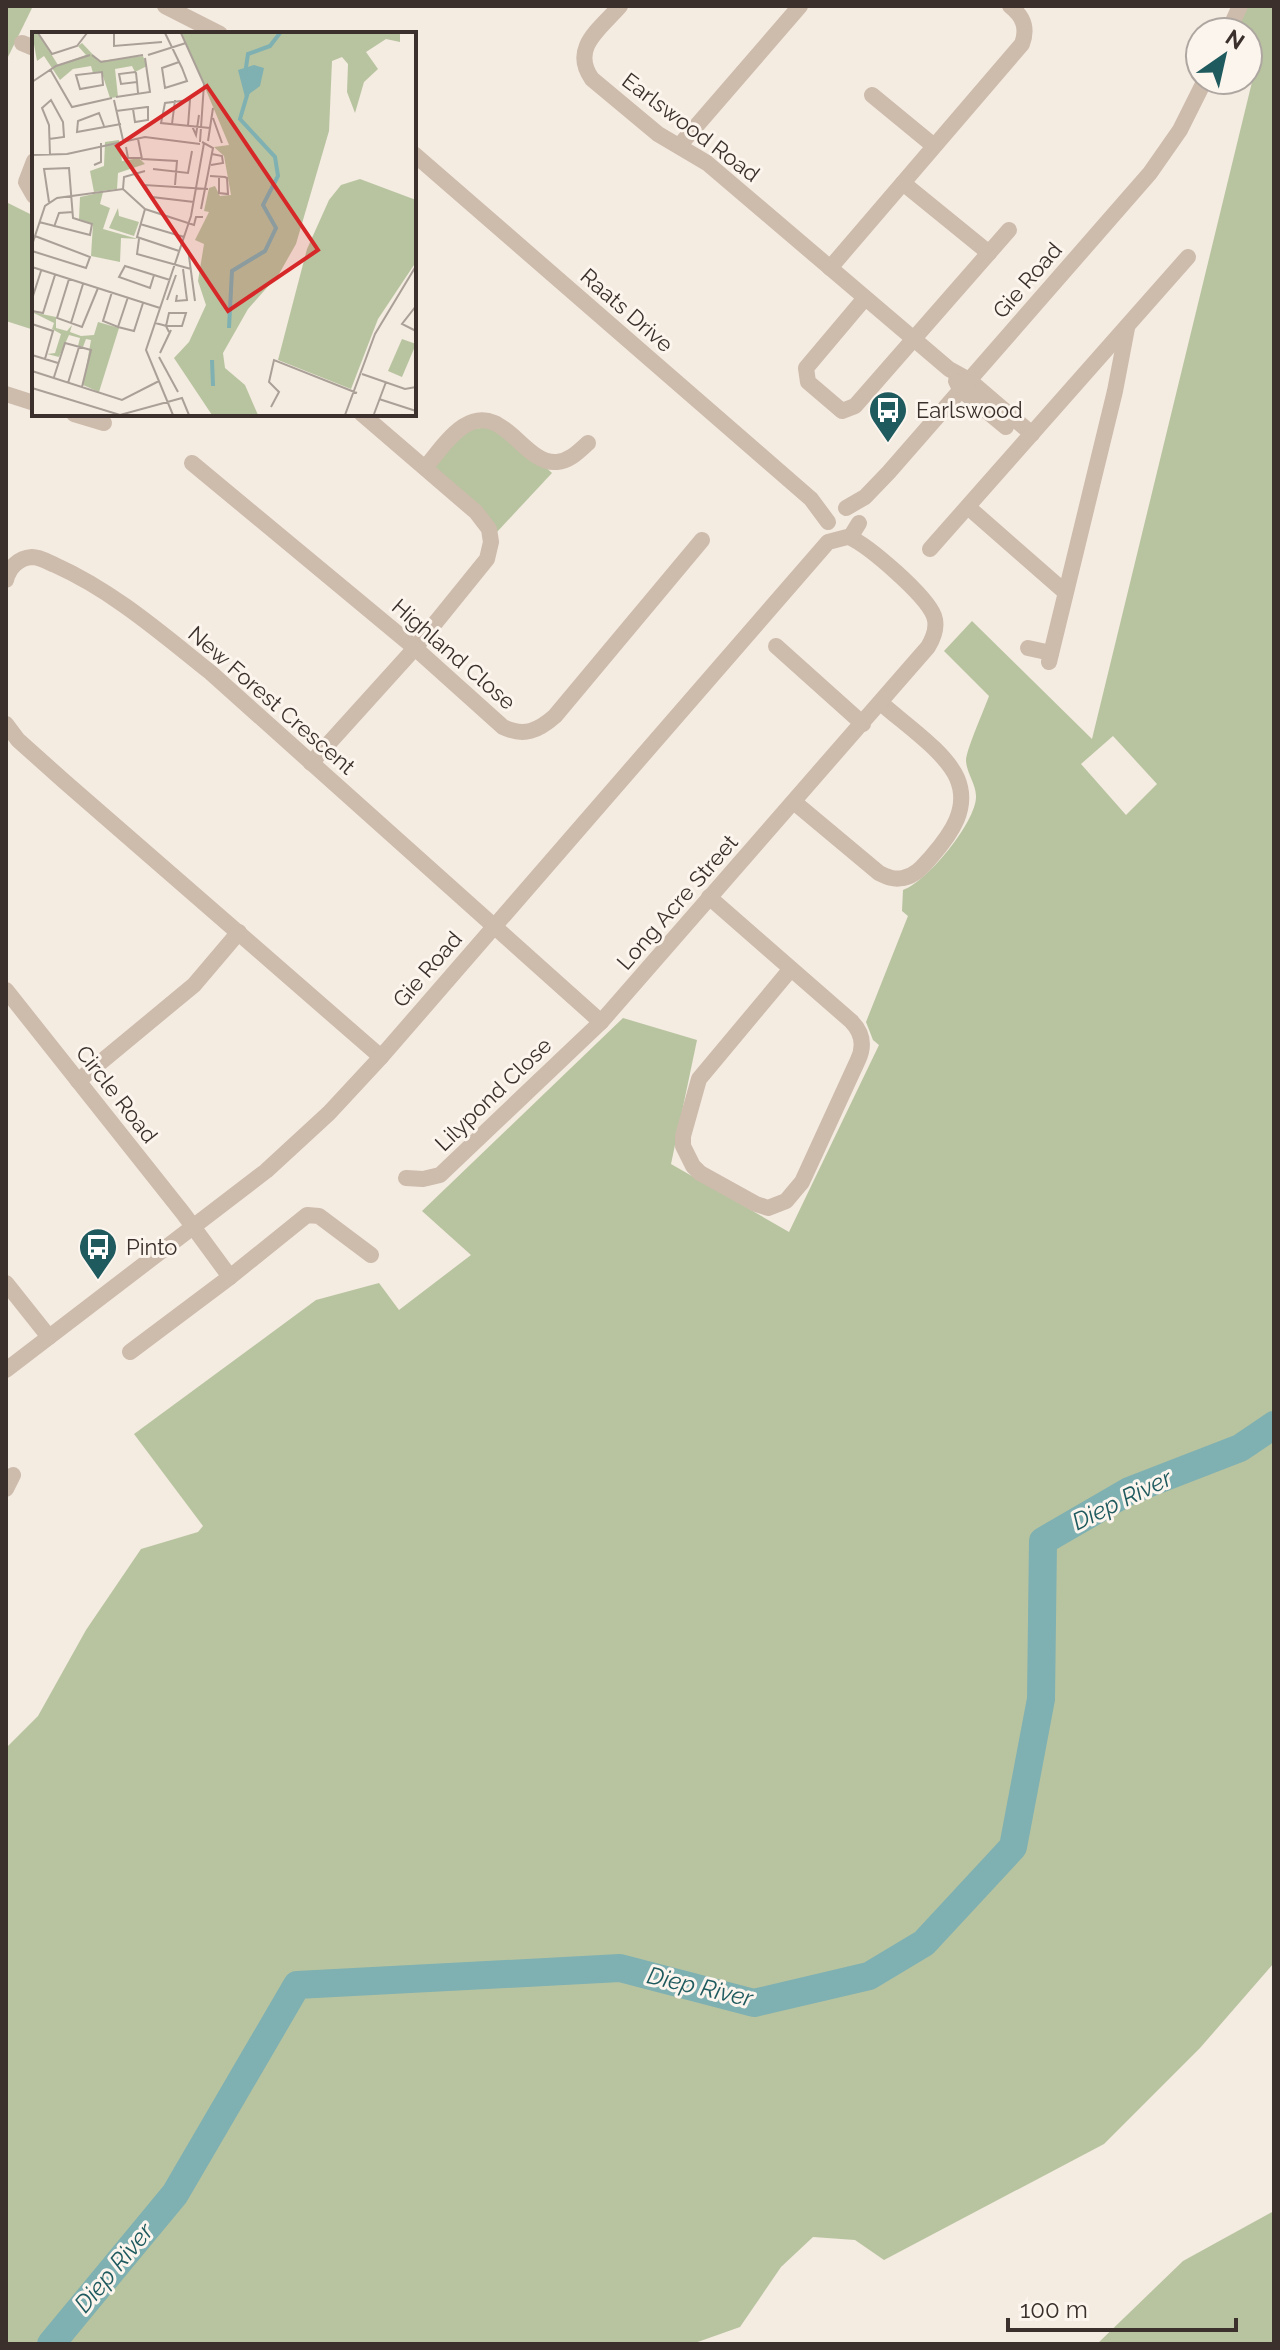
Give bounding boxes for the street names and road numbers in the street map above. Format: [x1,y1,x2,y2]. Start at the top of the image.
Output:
street label: Earlswood Road [617,67,765,187]
street label: Gie Road [987,237,1067,323]
street label: Raats Drive [575,263,679,357]
street label: Highland Close [387,593,521,715]
street label: New Forest Crescent [183,620,361,780]
street label: Long Acre Street [611,829,743,975]
street label: Gie Road [387,926,467,1012]
street label: Lilypond Close [429,1032,557,1156]
street label: Circle Road [71,1040,163,1148]

